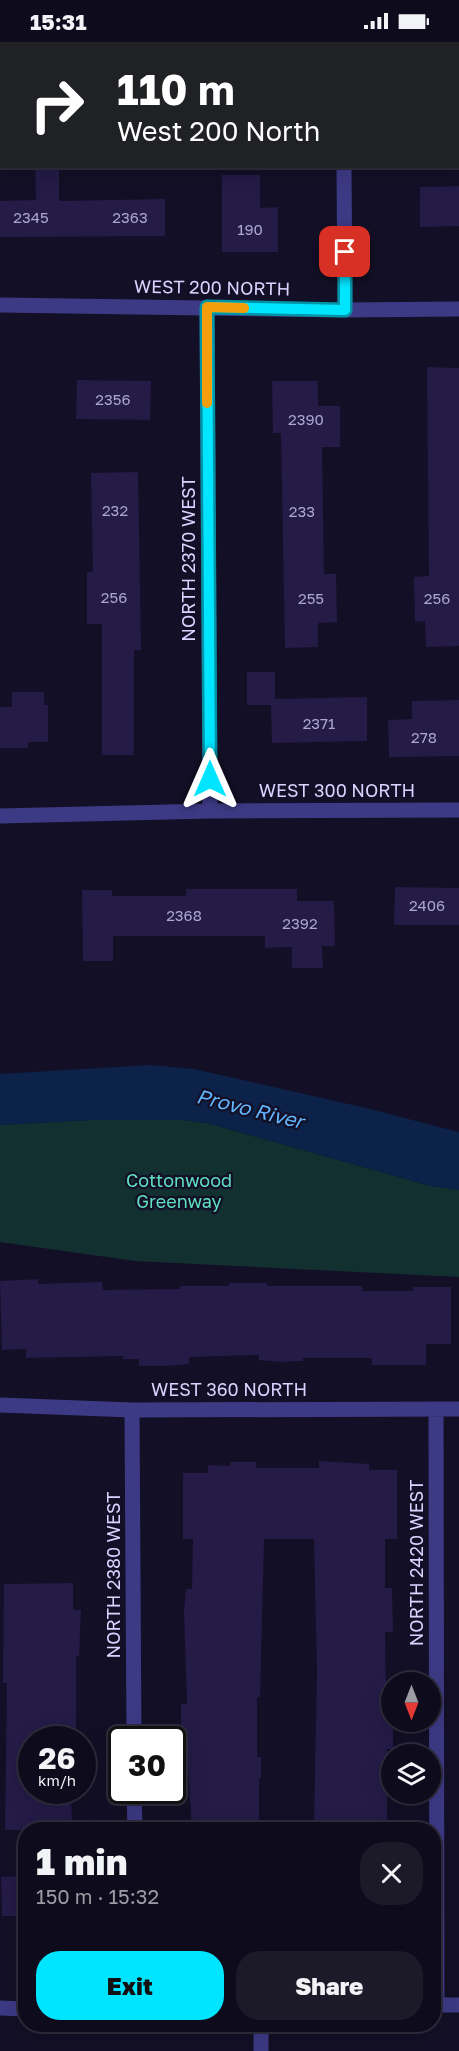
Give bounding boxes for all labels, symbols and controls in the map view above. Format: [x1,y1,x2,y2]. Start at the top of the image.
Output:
text: 15:31 [30,8,87,35]
text: 110 m [117,64,235,114]
icon: right [18,66,96,144]
text: West 200 North [117,115,320,147]
house number: 2345 [13,208,49,226]
house number: 2363 [112,208,148,226]
house number: 190 [237,220,263,238]
pin [319,226,370,277]
icon: arrive [328,235,361,268]
street label: WEST 200 NORTH [134,275,290,299]
house number: 2356 [95,390,131,408]
house number: 2390 [288,410,324,428]
street label: NORTH 2370 WEST [177,476,199,642]
house number: 232 [102,501,128,519]
house number: 233 [289,502,315,520]
house number: 256 [101,588,127,606]
house number: 255 [298,589,324,607]
house number: 256 [424,589,450,607]
house number: 2371 [303,714,335,732]
house number: 278 [411,728,437,746]
position arrow [178,747,242,811]
street label: WEST 300 NORTH [259,779,415,801]
house number: 2406 [409,896,445,914]
house number: 2368 [166,906,202,924]
house number: 2392 [282,914,318,932]
water label: Provo River [194,1083,309,1134]
park label: Cottonwood Greenway [126,1169,232,1212]
street label: WEST 360 NORTH [151,1378,307,1400]
street label: NORTH 2420 WEST [405,1480,427,1646]
street label: NORTH 2380 WEST [102,1492,124,1658]
north arrow [381,1672,441,1732]
map controls [381,1672,441,1804]
speed limit sign: 30 [108,1726,186,1804]
text: 26 [38,1740,76,1776]
button: layers [381,1744,441,1804]
text: km/h [38,1771,76,1789]
text: 1 min [36,1840,127,1883]
button: close [360,1842,423,1905]
text: 150 m · 15:32 [36,1884,159,1908]
button: Exit [36,1951,224,2020]
button: Share [236,1951,423,2020]

